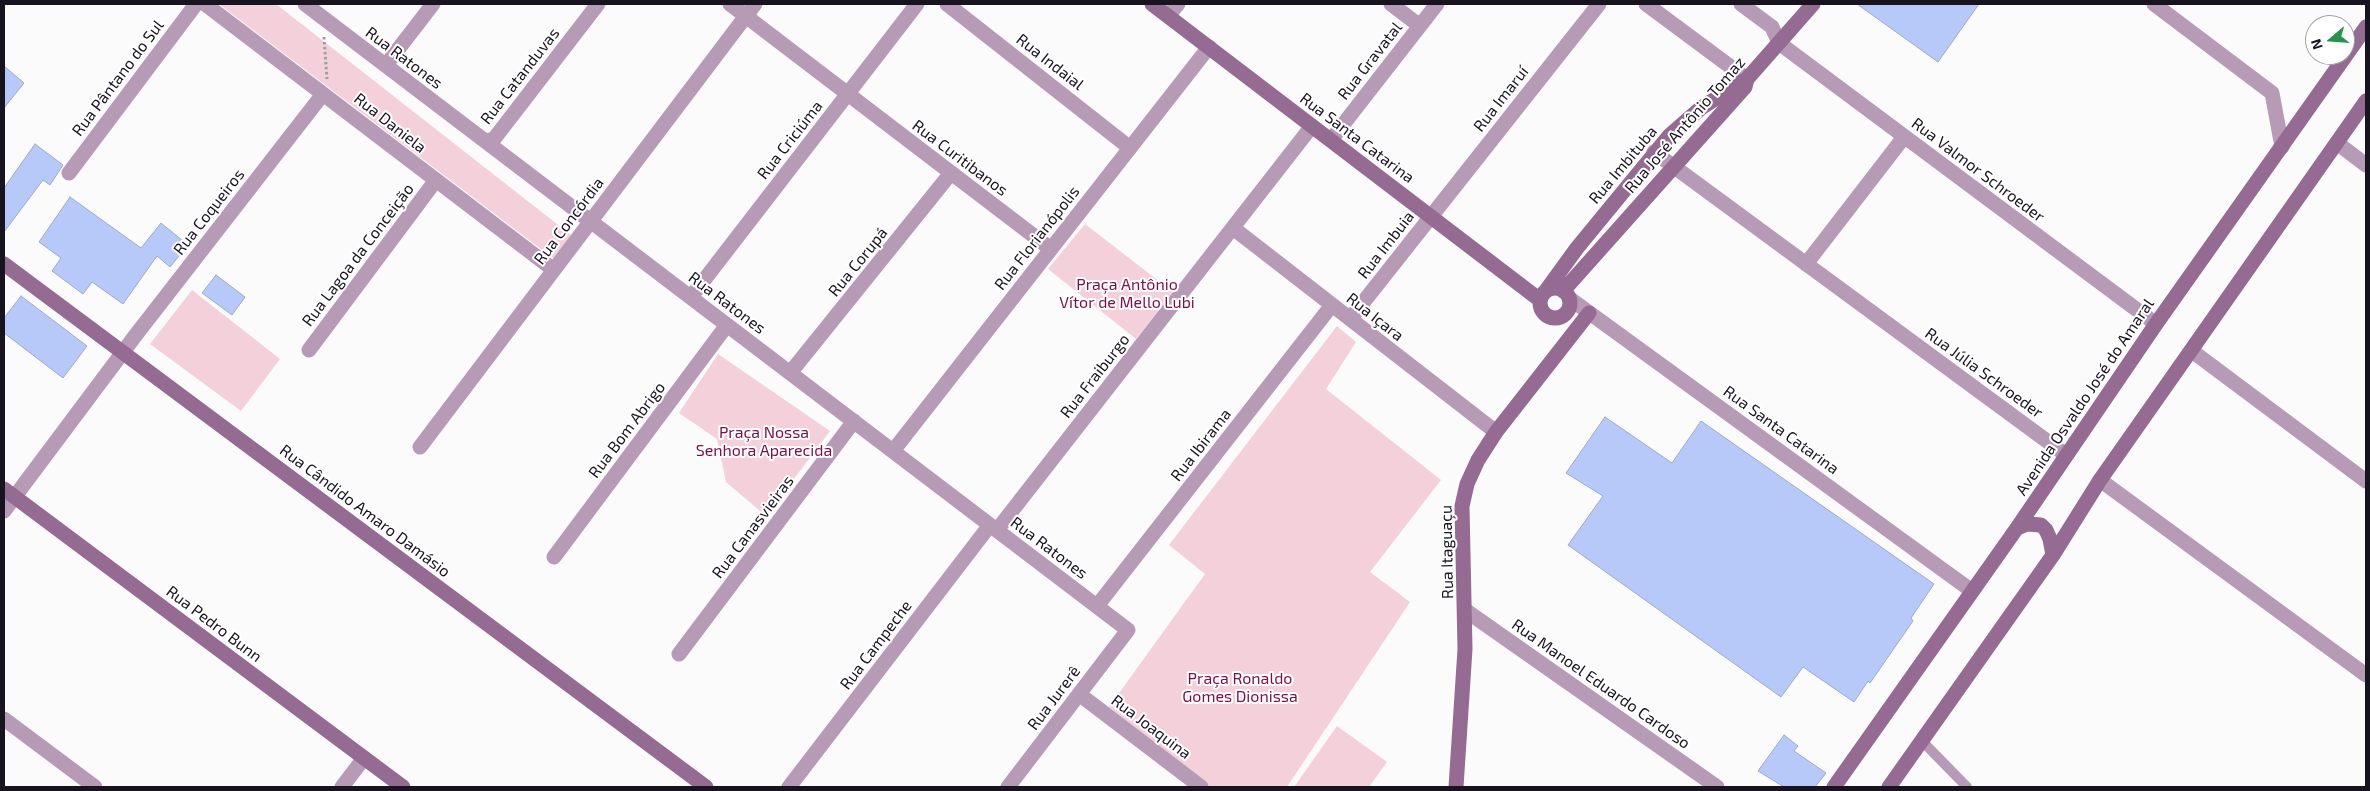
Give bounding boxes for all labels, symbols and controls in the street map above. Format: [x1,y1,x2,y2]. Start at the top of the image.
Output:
north arrow [2305,15,2355,65]
street label: Rua Pântano do Sul [68,16,168,140]
street label: Rua Gravatal [1334,18,1406,104]
street label: Rua Ratones [362,23,446,93]
street label: Rua Catanduvas [476,24,564,128]
street label: Rua Indaial [1012,30,1088,94]
text: N [2307,37,2326,52]
street label: Rua José Antônio Tomaz [1621,53,1749,197]
street label: Rua Imaruí [1469,62,1533,136]
street label: Rua Daniela [350,89,430,157]
street label: Rua Santa Catarina [1296,89,1418,187]
street label: Rua Criciúma [753,97,827,183]
street label: Rua Valmor Schroeder [1908,114,2048,226]
street label: Rua Curitibanos [909,116,1011,200]
street label: Rua Imbituba [1585,122,1661,208]
street label: Rua Coqueiros [169,165,249,259]
street label: Rua Concórdia [530,174,608,268]
street label: Rua Lagoa da Conceição [298,180,418,330]
street label: Rua Florianópolis [990,182,1084,294]
street label: Rua Imbuia [1354,207,1418,283]
street label: Rua Corupá [824,224,892,300]
street label: Rua Ratones [685,268,769,338]
park label: Praça Antônio Vítor de Mello Lubi [1059,275,1195,313]
street label: Rua Içara [1343,289,1407,345]
street label: Avenida Osvaldo José do Amaral [2012,295,2158,499]
street label: Rua Júlia Schroeder [1921,324,2047,422]
street label: Rua Fraiburgo [1056,330,1134,422]
street label: Rua Bom Abrigo [585,378,669,482]
street label: Rua Santa Catarina [1719,382,1843,478]
street label: Rua Ibirama [1167,405,1235,485]
park label: Praça Nossa Senhora Aparecida [696,423,832,461]
street label: Rua Cândido Amaro Damásio [276,441,454,581]
street label: Rua Canasvieiras [708,472,798,582]
street label: Rua Itaguaçu [1437,505,1457,599]
street label: Rua Ratones [1007,513,1091,583]
street label: Rua Pedro Bunn [162,582,266,666]
street label: Rua Campeche [836,597,916,693]
street label: Rua Manoel Eduardo Cardoso [1508,615,1694,753]
street label: Rua Jurerê [1024,662,1084,734]
park label: Praça Ronaldo Gomes Dionissa [1182,669,1298,707]
street label: Rua Joaquina [1107,691,1195,763]

